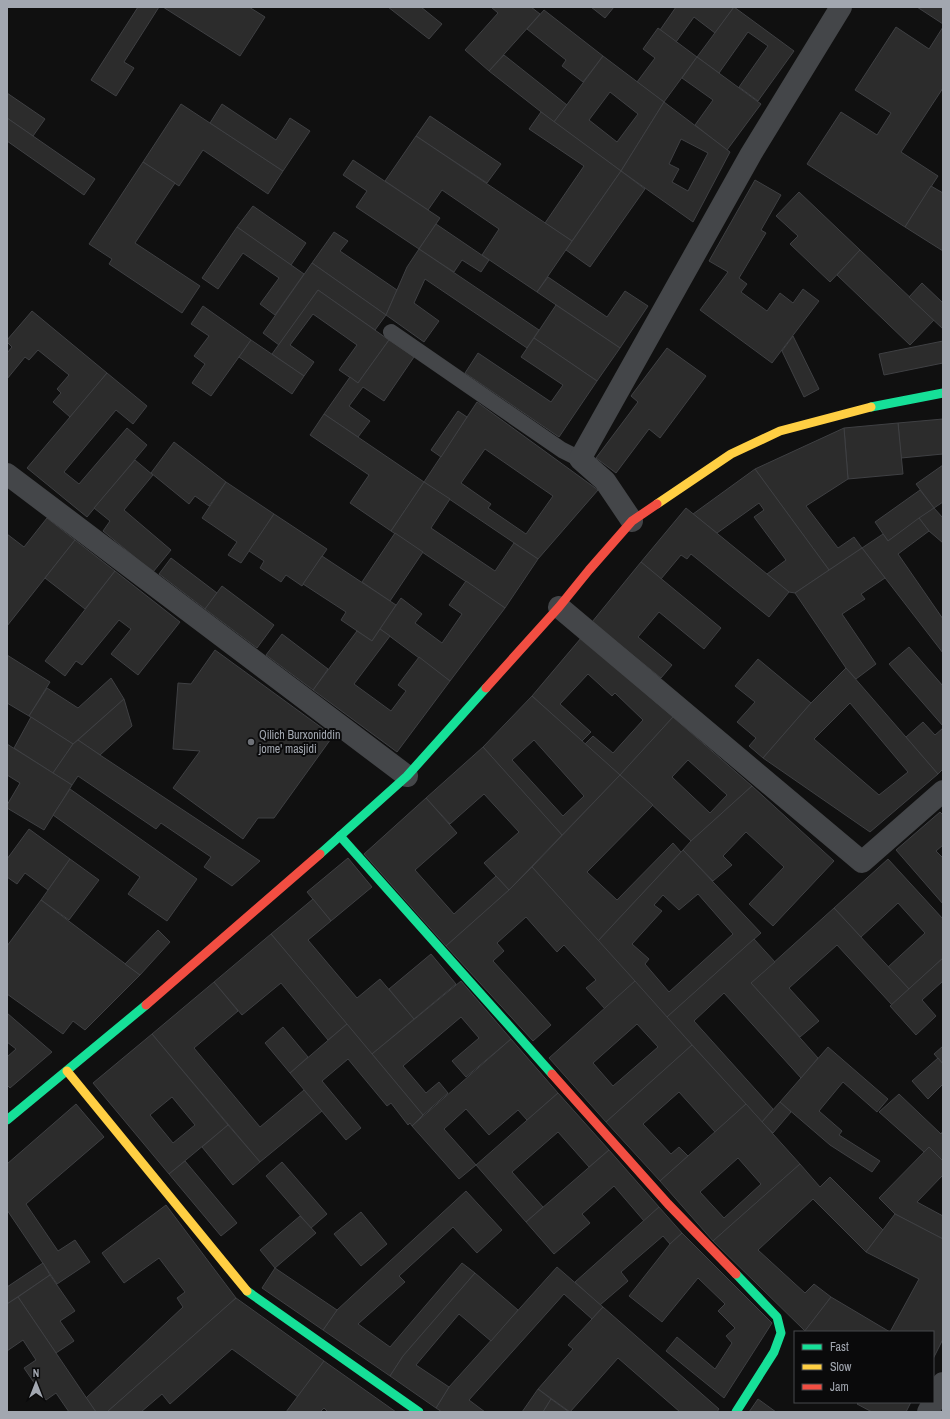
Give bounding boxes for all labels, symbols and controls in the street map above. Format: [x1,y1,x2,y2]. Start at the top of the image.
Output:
place label: Qilich Burxoniddin jome' masjidi [258,727,341,757]
marker: Qilich Burxoniddin jome' masjidi [246,737,256,747]
legend [794,1331,934,1403]
text: Fast [830,1339,849,1355]
text: Slow [830,1359,852,1375]
north arrow [16,1363,56,1403]
text: N [33,1366,39,1380]
text: Jam [830,1379,849,1395]

